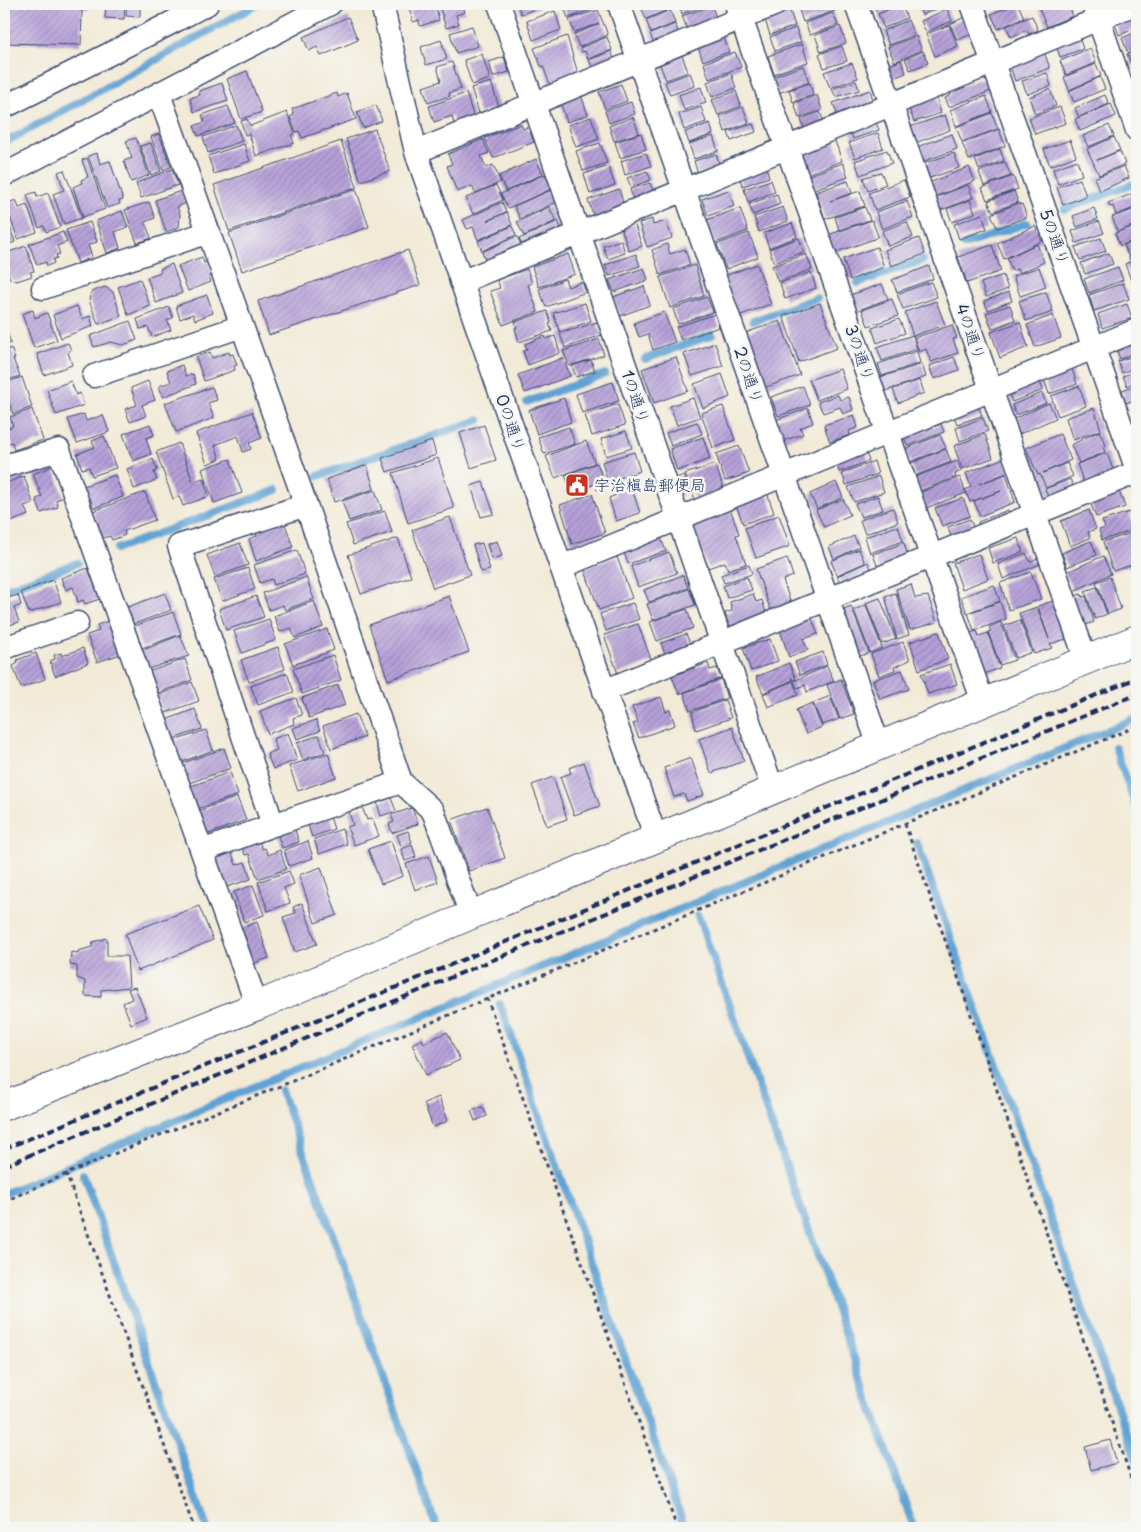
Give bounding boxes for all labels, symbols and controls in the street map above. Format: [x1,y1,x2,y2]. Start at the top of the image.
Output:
street label: 5の通り [1035,205,1077,268]
street label: 4の通り [951,300,993,363]
street label: 3の通り [840,321,882,384]
street label: 2の通り [729,343,771,407]
street label: 1の通り [617,367,657,427]
street label: 0の通り [491,391,533,455]
public building icon: 宇治槇島郵便局 [564,472,590,498]
place label: 宇治槇島郵便局 [594,472,706,496]

